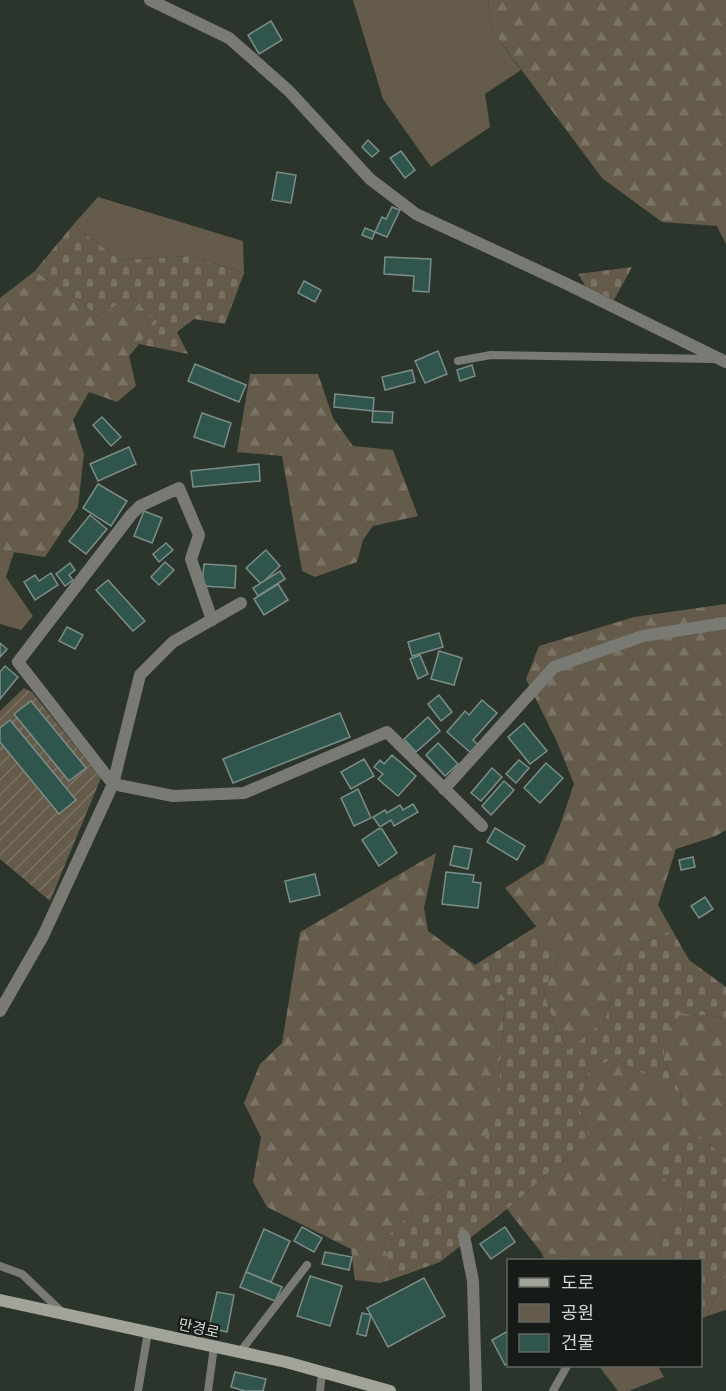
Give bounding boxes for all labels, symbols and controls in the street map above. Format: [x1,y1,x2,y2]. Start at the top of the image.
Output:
legend [507,1259,702,1367]
text: 도로 [561,1270,594,1294]
text: 공원 [561,1300,594,1324]
street label: 만경로 [176,1313,222,1343]
text: 건물 [561,1330,594,1354]

